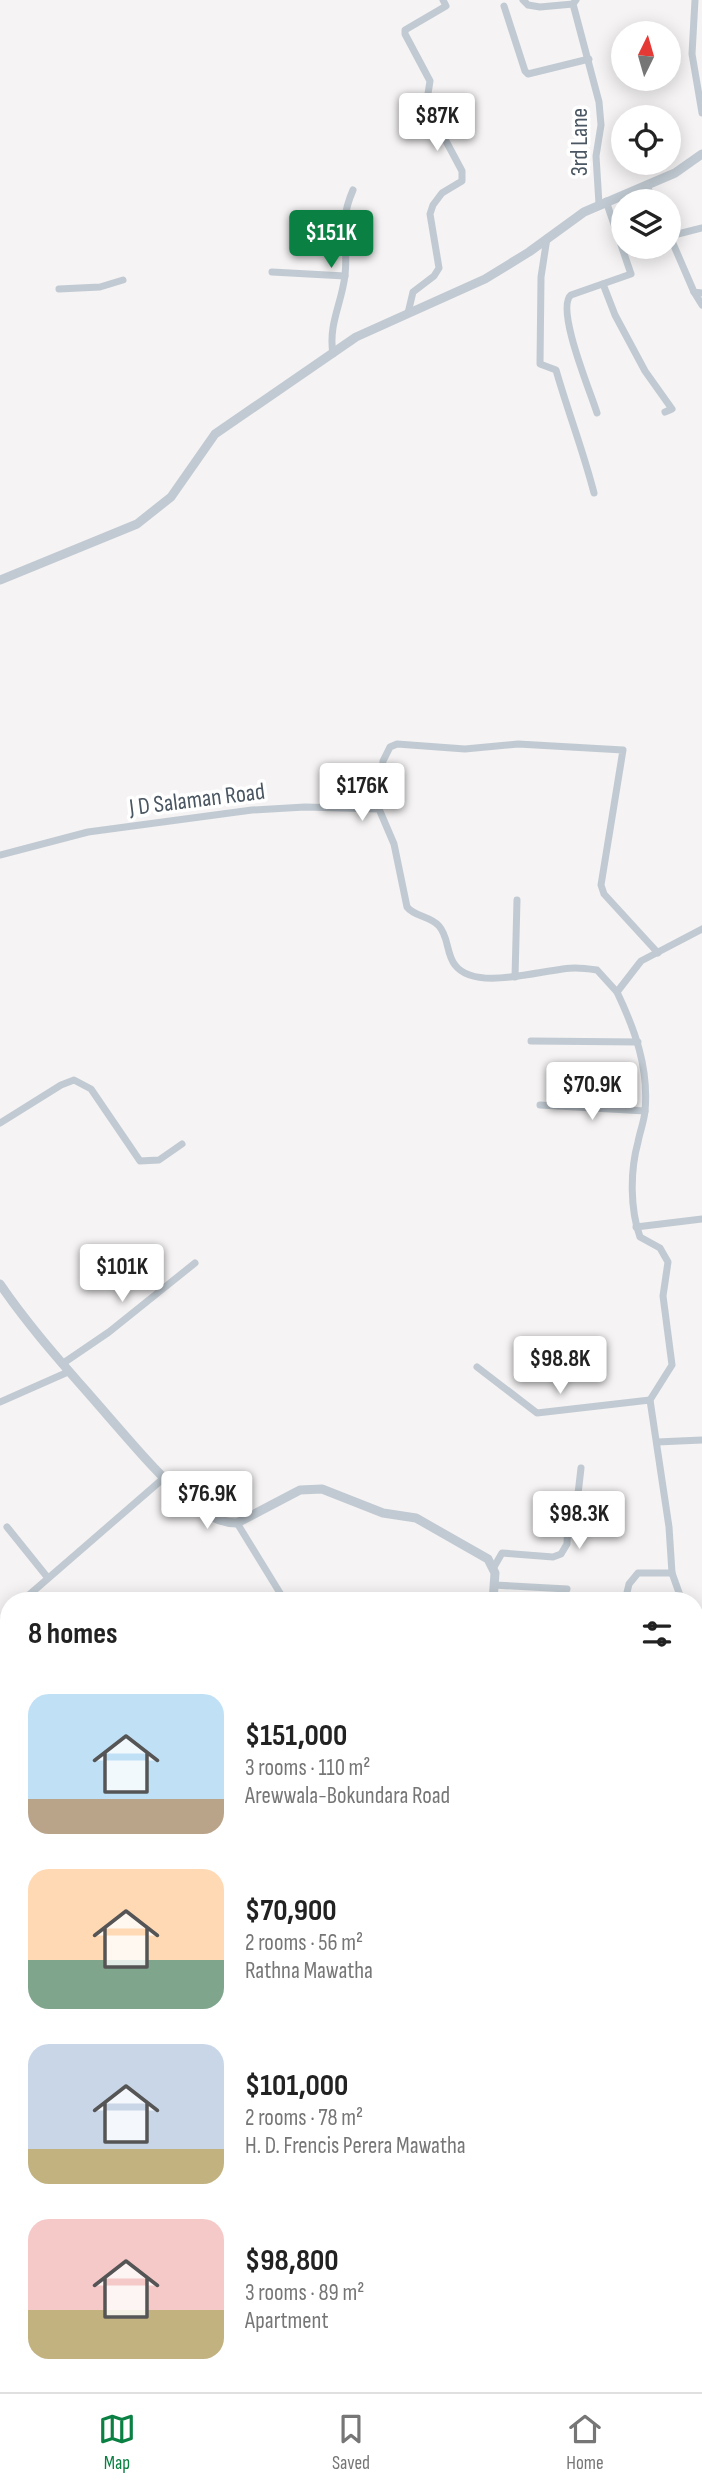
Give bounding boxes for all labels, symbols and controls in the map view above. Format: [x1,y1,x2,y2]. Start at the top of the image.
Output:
north arrow [611,21,681,91]
map controls [611,21,681,259]
pin: $87K [396,94,478,153]
text: $87K [415,102,459,130]
button: locate [611,105,681,175]
street label: 3rd Lane [565,108,594,176]
button: layers [611,189,681,259]
pin: $151K [282,210,380,270]
text: $151K [305,219,357,247]
pin: $176K [313,764,411,823]
text: $176K [336,772,388,800]
street label: J D Salaman Road [127,777,266,822]
pin: $70.9K [535,1062,649,1122]
text: $70.9K [562,1071,622,1099]
pin: $101K [73,1244,171,1304]
text: $101K [96,1253,148,1281]
pin: $98.8K [503,1336,617,1396]
text: $98.8K [530,1345,590,1373]
pin: $76.9K [150,1472,264,1531]
text: $76.9K [177,1480,237,1508]
pin: $98.3K [522,1492,636,1551]
text: $98.3K [549,1500,609,1528]
icon: filters [638,1615,676,1653]
text: 8 homes [28,1616,117,1652]
text: $151,000 [245,1718,347,1754]
icon: home [84,1722,168,1806]
text: 3 rooms · 110 m² [245,1754,370,1782]
text: Arewwala-Bokundara Road [245,1782,450,1810]
text: $70,900 [245,1893,337,1929]
icon: home [84,1897,168,1981]
text: 2 rooms · 56 m² [245,1929,363,1957]
text: Rathna Mawatha [245,1957,373,1985]
text: $101,000 [245,2068,348,2104]
icon: home [84,2072,168,2156]
text: 2 rooms · 78 m² [245,2104,363,2132]
text: H. D. Frencis Perera Mawatha [245,2132,466,2160]
text: $98,800 [245,2243,339,2279]
icon: home [84,2247,168,2331]
text: 3 rooms · 89 m² [245,2279,364,2307]
text: Apartment [245,2307,329,2335]
tab: Map [98,2410,136,2475]
tab: Saved [332,2410,370,2475]
tab: Home [566,2410,604,2475]

